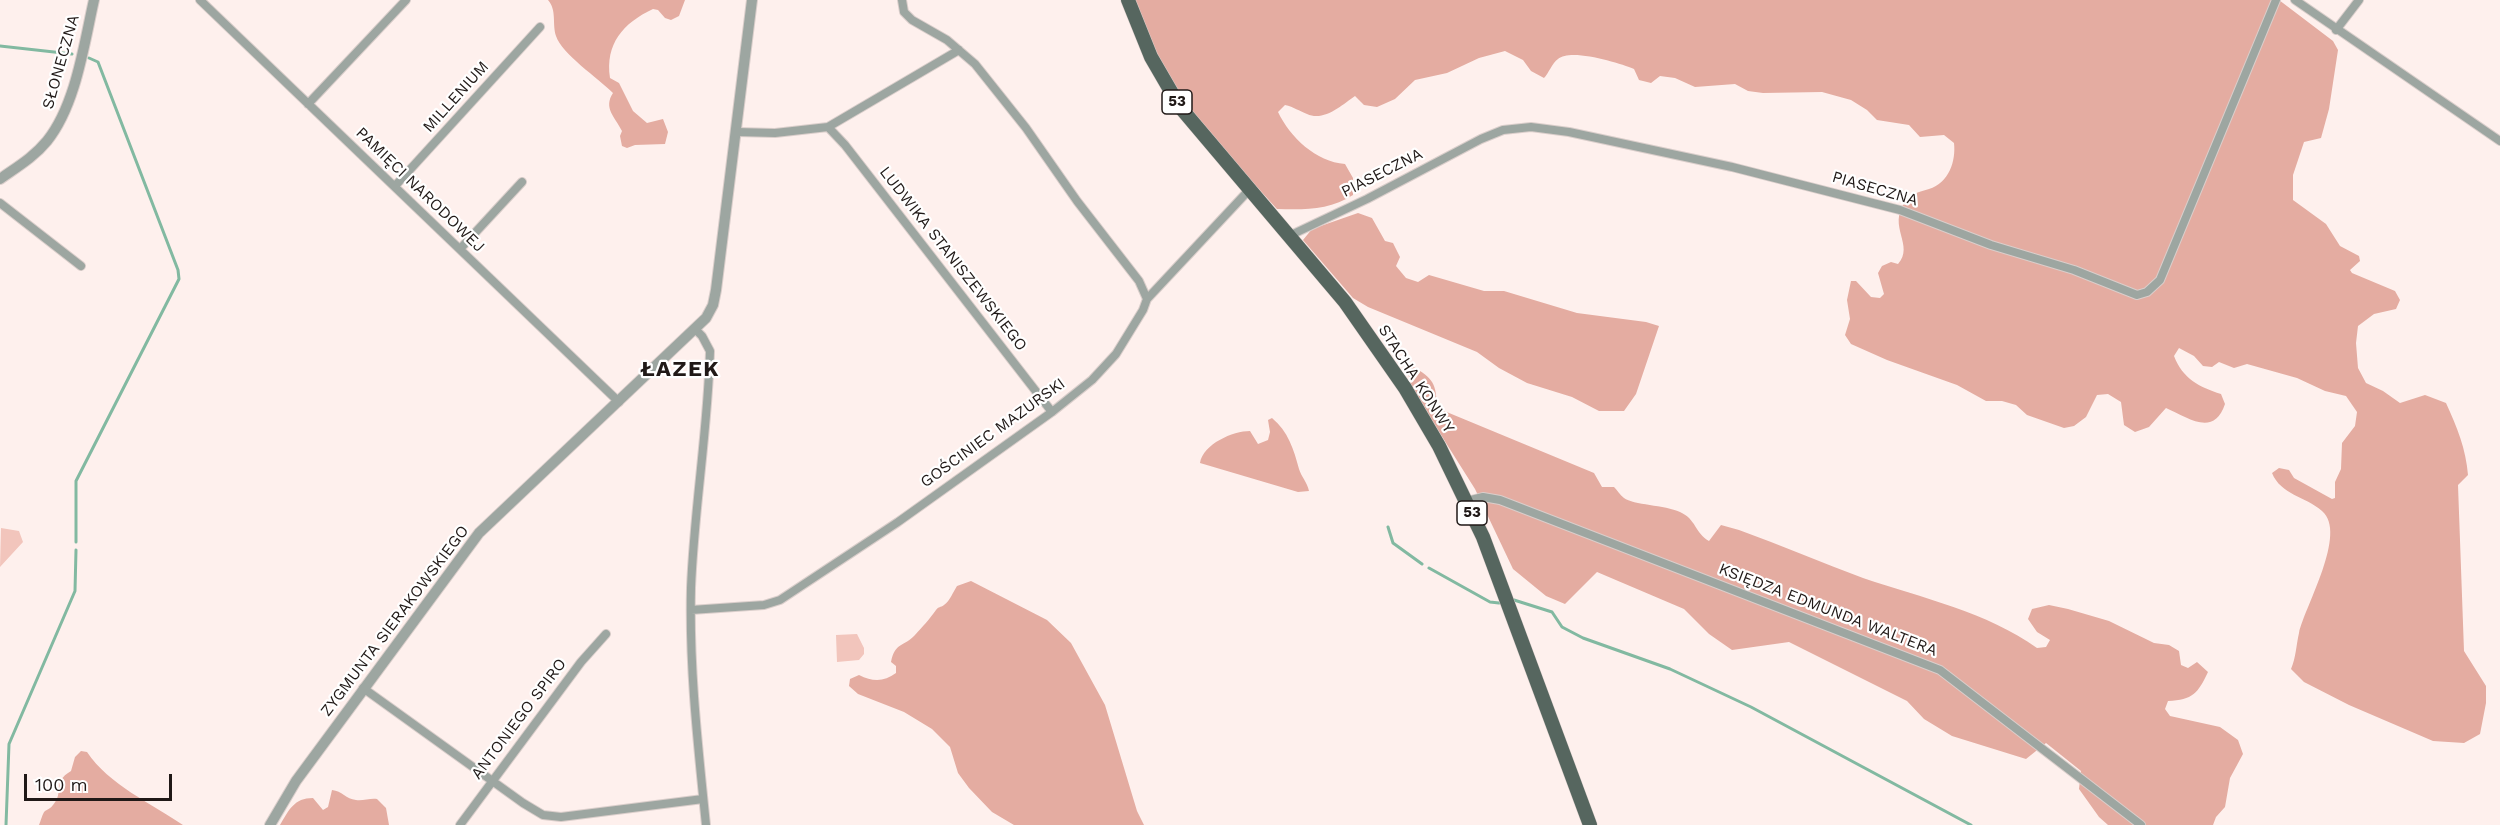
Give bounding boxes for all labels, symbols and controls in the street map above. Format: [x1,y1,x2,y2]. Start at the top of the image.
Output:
street label: SŁONECZNA [38,13,84,111]
street label: MILLENIUM [419,57,493,137]
road number: 53 [1162,90,1192,114]
street label: PAMIĘCI NARODOWEJ [352,123,488,257]
street label: PIASECZNA [1338,144,1426,202]
street label: LUDWIKA STANISZEWSKIEGO [875,163,1031,355]
street label: PIASECZNA [1830,168,1920,210]
street label: STACHA KONWY [1374,321,1458,437]
district label: ŁAZEK [640,357,720,383]
street label: GOŚCINIEC MAZURSKI [917,374,1069,492]
road number: 53 [1457,501,1487,525]
street label: ZYGMUNTA SIERAKOWSKIEGO [317,522,473,720]
street label: KSIĘDZA EDMUNDA WALTERA [1716,559,1940,661]
street label: ANTONIEGO SPIRO [467,655,571,783]
scale bar [27,762,176,800]
text: 100 m [35,774,88,795]

